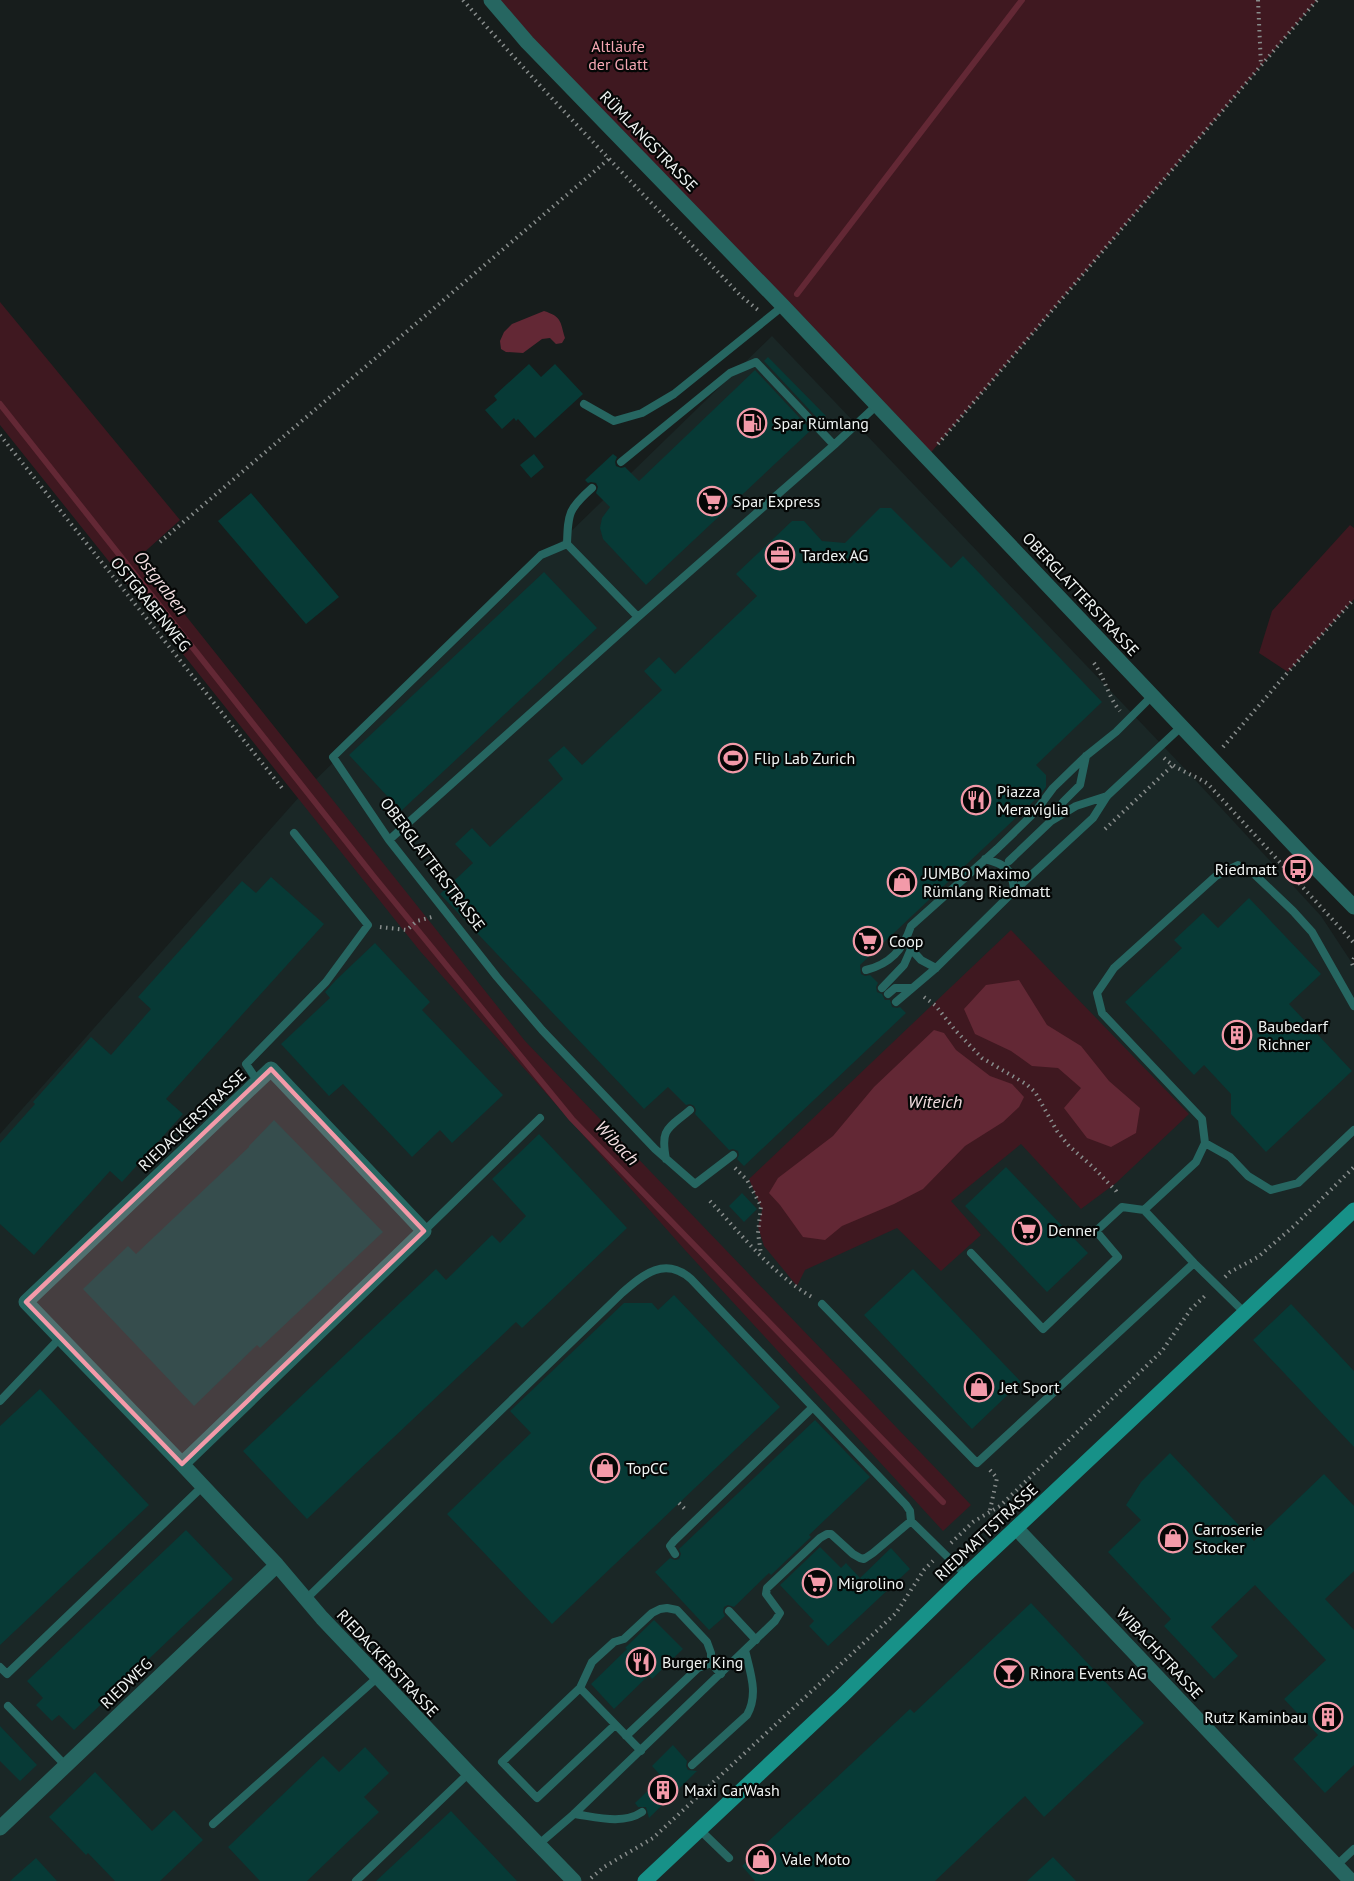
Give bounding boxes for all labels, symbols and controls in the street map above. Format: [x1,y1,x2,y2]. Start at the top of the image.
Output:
park label: Altläufe der Glatt [588,36,648,74]
street label: RÜMLANGSTRASSE [596,86,702,196]
fuel station icon: Spar Rümlang [736,407,768,439]
place label: Spar Rümlang [773,413,869,433]
supermarket icon: Spar Express [696,485,728,517]
place label: Spar Express [733,491,821,511]
street label: OBERGLATTERSTRASSE [1019,528,1143,660]
office icon: Tardex AG [764,539,796,571]
place label: Tardex AG [801,545,868,565]
water label: Ostgraben [129,546,194,619]
street label: OSTGRABENWEG [107,553,195,655]
sports icon: Flip Lab Zurich [717,742,749,774]
place label: Flip Lab Zurich [754,748,855,768]
place label: Piazza Meraviglia [997,781,1069,819]
restaurant icon: Piazza Meraviglia [960,784,992,816]
street label: OBERGLATTERSTRASSE [376,793,490,935]
bus stop icon: Riedmatt [1282,853,1314,885]
place label: Riedmatt [1215,859,1278,879]
place label: JUMBO Maximo Rümlang Riedmatt [922,863,1051,901]
shop icon: JUMBO Maximo Rümlang Riedmatt [886,866,918,898]
supermarket icon: Coop [852,925,884,957]
place label: Coop [889,931,923,951]
place label: Baubedarf Richner [1258,1016,1329,1054]
building icon: Baubedarf Richner [1221,1019,1253,1051]
street label: RIEDACKERSTRASSE [134,1065,250,1175]
water label: Witeich [908,1090,962,1113]
water label: Wibach [590,1115,644,1170]
supermarket icon: Denner [1011,1214,1043,1246]
place label: Denner [1048,1220,1098,1240]
shop icon: Jet Sport [963,1371,995,1403]
place label: Jet Sport [999,1377,1060,1397]
shop icon: TopCC [589,1452,621,1484]
place label: TopCC [626,1458,668,1478]
street label: RIEDMATTSTRASSE [930,1479,1042,1585]
place label: Carroserie Stocker [1194,1519,1263,1557]
shop icon: Carroserie Stocker [1157,1522,1189,1554]
supermarket icon: Migrolino [801,1567,833,1599]
place label: Migrolino [838,1573,904,1593]
street label: WIBACHSTRASSE [1113,1603,1207,1703]
street label: RIEDACKERSTRASSE [333,1605,443,1721]
restaurant icon: Burger King [625,1646,657,1678]
place label: Burger King [662,1652,743,1672]
street label: RIEDWEG [96,1653,156,1713]
bar icon: Rinora Events AG [993,1657,1025,1689]
place label: Rinora Events AG [1030,1663,1146,1683]
building icon: Rutz Kaminbau [1312,1701,1344,1733]
place label: Rutz Kaminbau [1204,1707,1307,1727]
building icon: Maxi CarWash [647,1774,679,1806]
place label: Maxi CarWash [684,1780,780,1800]
shop icon: Vale Moto [745,1843,777,1875]
place label: Vale Moto [781,1849,850,1869]

